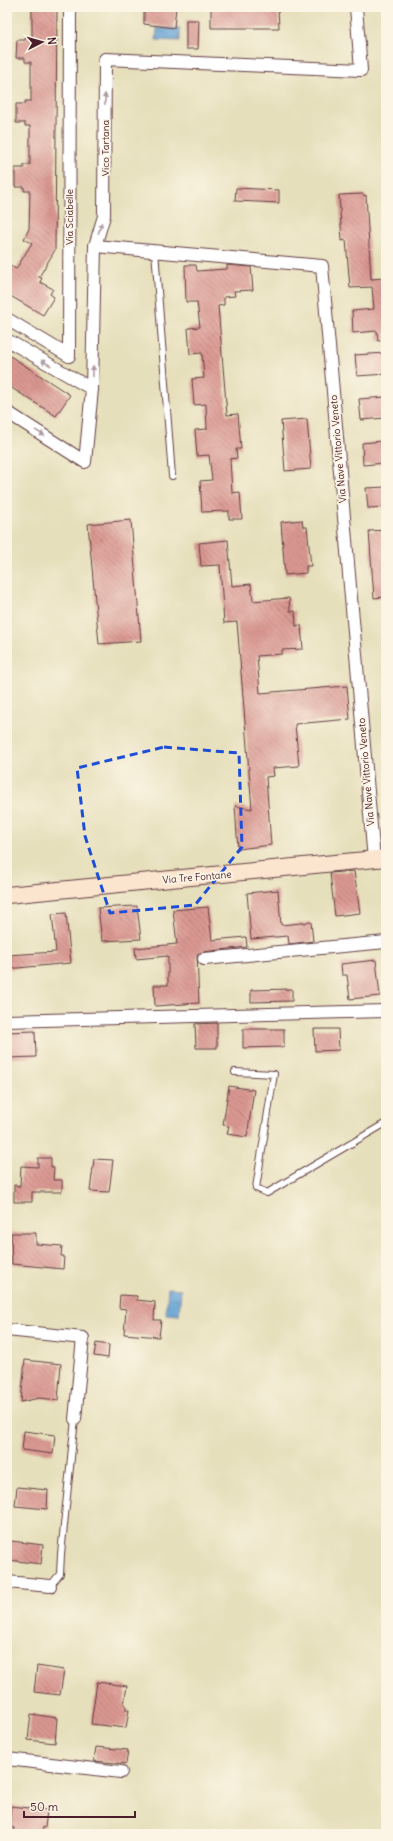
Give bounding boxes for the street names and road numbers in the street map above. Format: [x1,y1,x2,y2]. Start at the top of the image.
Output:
street label: Vico Tartana [99,119,112,176]
street label: Via Sciabelle [63,189,76,245]
street label: Via Nave Vittorio Veneto [327,394,349,504]
street label: Via Nave Vittorio Veneto [355,717,377,827]
street label: Via Tre Fontane [162,867,232,887]

